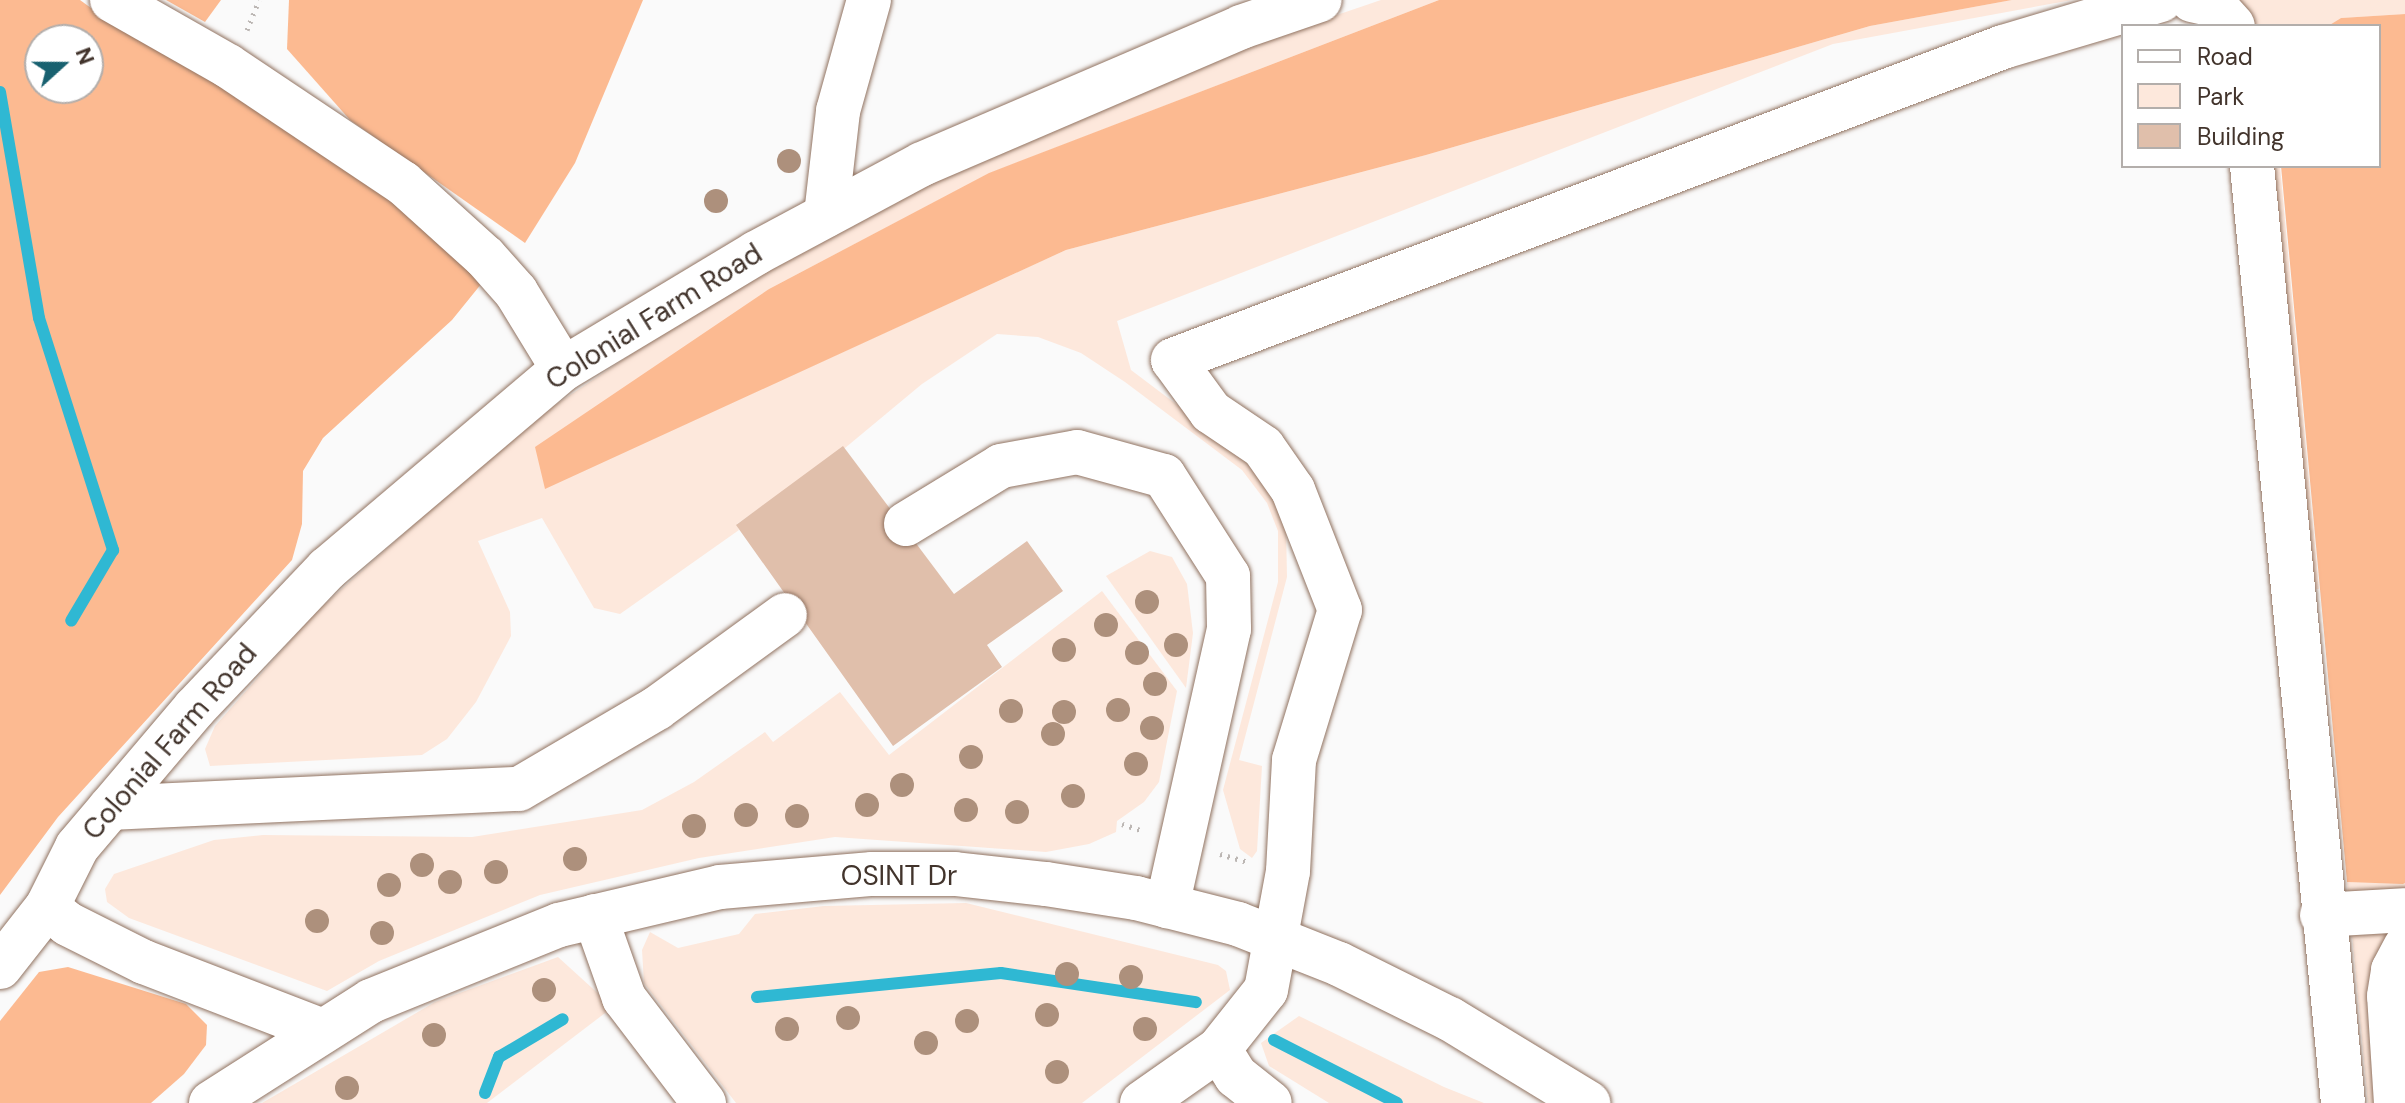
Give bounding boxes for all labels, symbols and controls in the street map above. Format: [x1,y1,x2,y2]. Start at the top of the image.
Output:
north arrow [24,24,104,104]
legend [2121,24,2381,168]
text: Road [2197,41,2253,72]
text: N [69,43,101,69]
text: Park [2197,81,2244,112]
text: Building [2197,121,2284,152]
street label: Colonial Farm Road [540,237,768,397]
street label: Colonial Farm Road [76,637,264,847]
street label: OSINT Dr [841,859,957,893]

